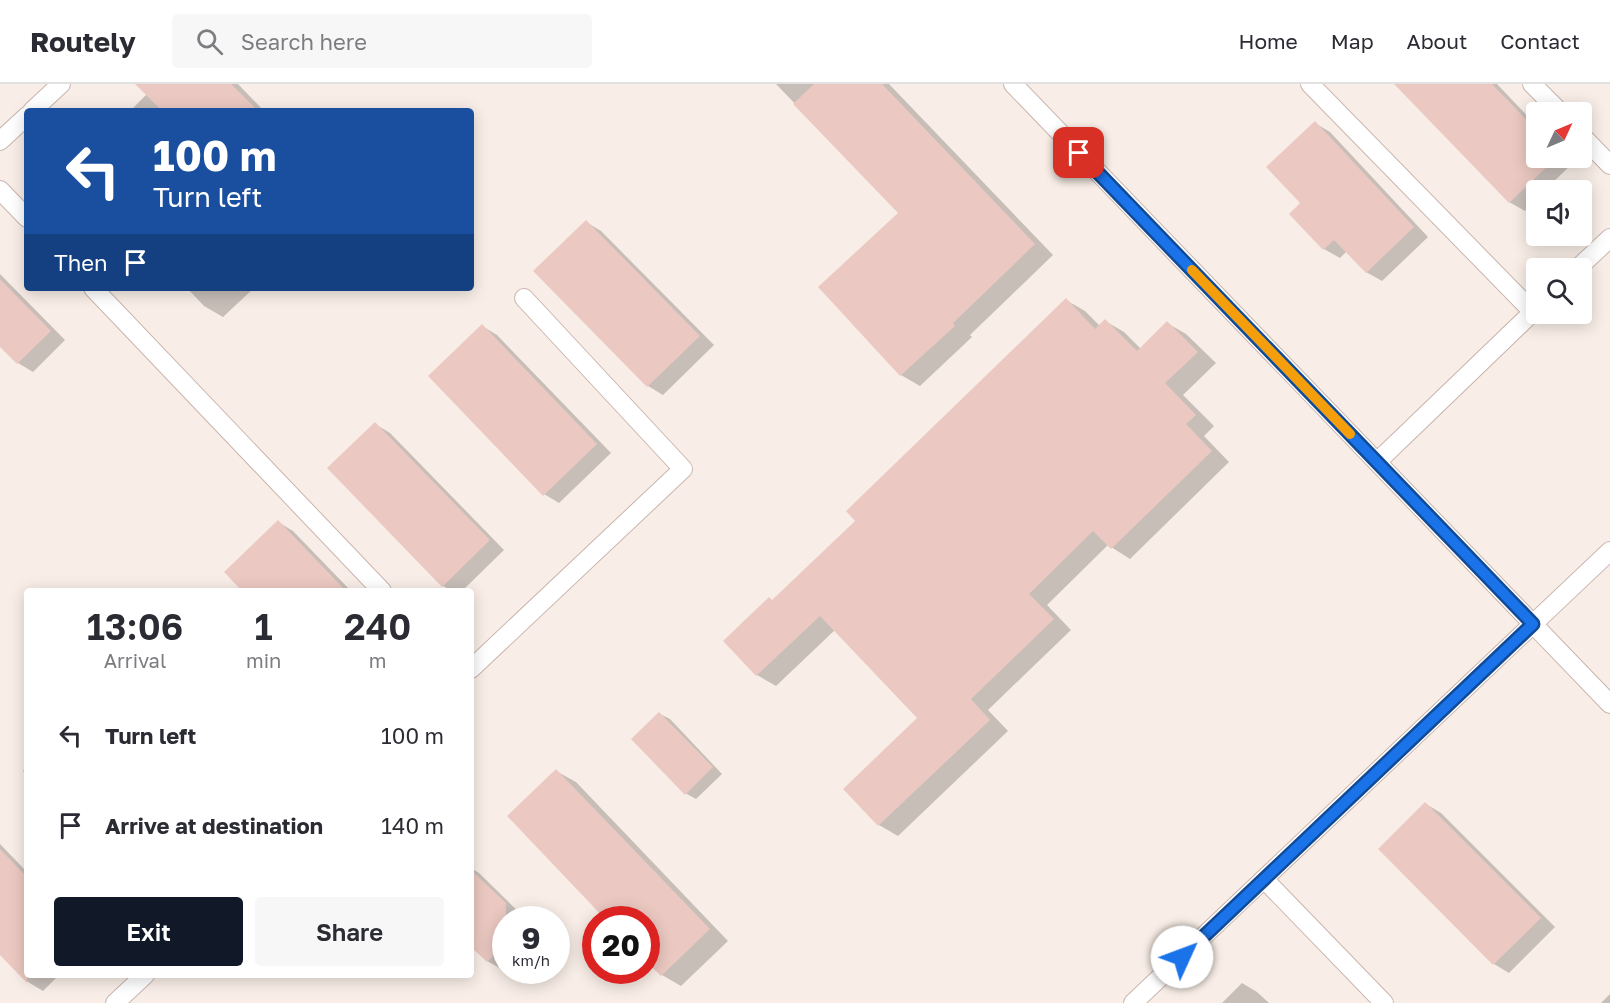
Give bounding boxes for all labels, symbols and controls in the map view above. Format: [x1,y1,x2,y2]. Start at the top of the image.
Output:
search box [172,14,592,68]
text: Routely [30,25,136,58]
icon: search [193,25,226,58]
text: Search here [241,28,367,55]
text: Home [1238,28,1298,54]
text: Map [1331,28,1374,54]
text: About [1407,28,1467,54]
text: Contact [1500,28,1580,54]
north arrow [1526,102,1592,168]
map controls [1526,102,1592,324]
pin [1053,127,1104,178]
text: 100 m [153,130,276,180]
icon: left [54,132,132,210]
icon: arrive [1062,136,1095,169]
button: sound [1526,180,1592,246]
text: Turn left [153,181,262,213]
icon: arrive [119,246,152,279]
text: Then [54,249,107,276]
button: search [1526,258,1592,324]
text: 13:06 [87,605,183,648]
text: 1 [255,605,273,648]
text: 240 [344,605,411,648]
text: Arrival [104,648,166,672]
text: min [246,648,281,672]
text: m [369,648,387,672]
icon: left [54,719,87,752]
text: Turn left [105,722,196,749]
text: 100 m [381,722,444,749]
icon: arrive [54,809,87,842]
text: Arrive at destination [105,812,323,839]
text: 140 m [381,812,444,839]
button: Exit [54,897,243,966]
button: Share [255,897,444,966]
speed limit sign: 20 [582,906,660,984]
text: 9 [521,920,541,956]
position arrow [1150,925,1214,989]
text: km/h [512,951,550,969]

